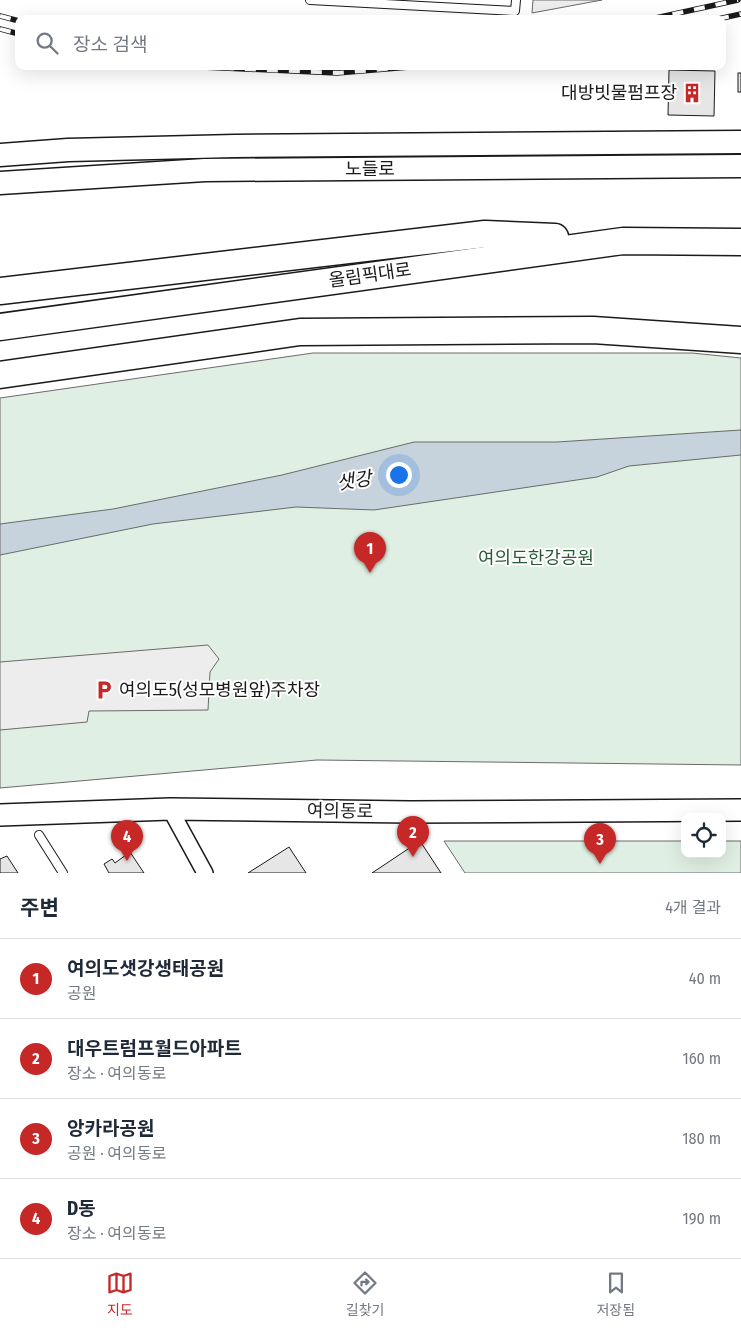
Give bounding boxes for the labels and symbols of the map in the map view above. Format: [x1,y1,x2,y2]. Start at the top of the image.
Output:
place label: 대방빗물펌프장 [561,82,677,104]
building icon: 대방빗물펌프장 [681,82,703,104]
street label: 노들로 [345,158,395,180]
street label: 올림픽대로 [327,258,413,292]
your location [386,462,412,488]
water label: 샛강 [335,466,376,495]
pin: 1 [354,532,386,573]
park label: 여의도한강공원 [478,547,594,569]
parking icon: 여의도5(성모병원앞)주차장 [93,679,115,701]
place label: 여의도5(성모병원앞)주차장 [119,679,320,701]
street label: 여의동로 [307,799,373,823]
pin: 2 [397,816,429,857]
pin: 4 [111,820,143,861]
pin: 3 [584,823,616,864]

